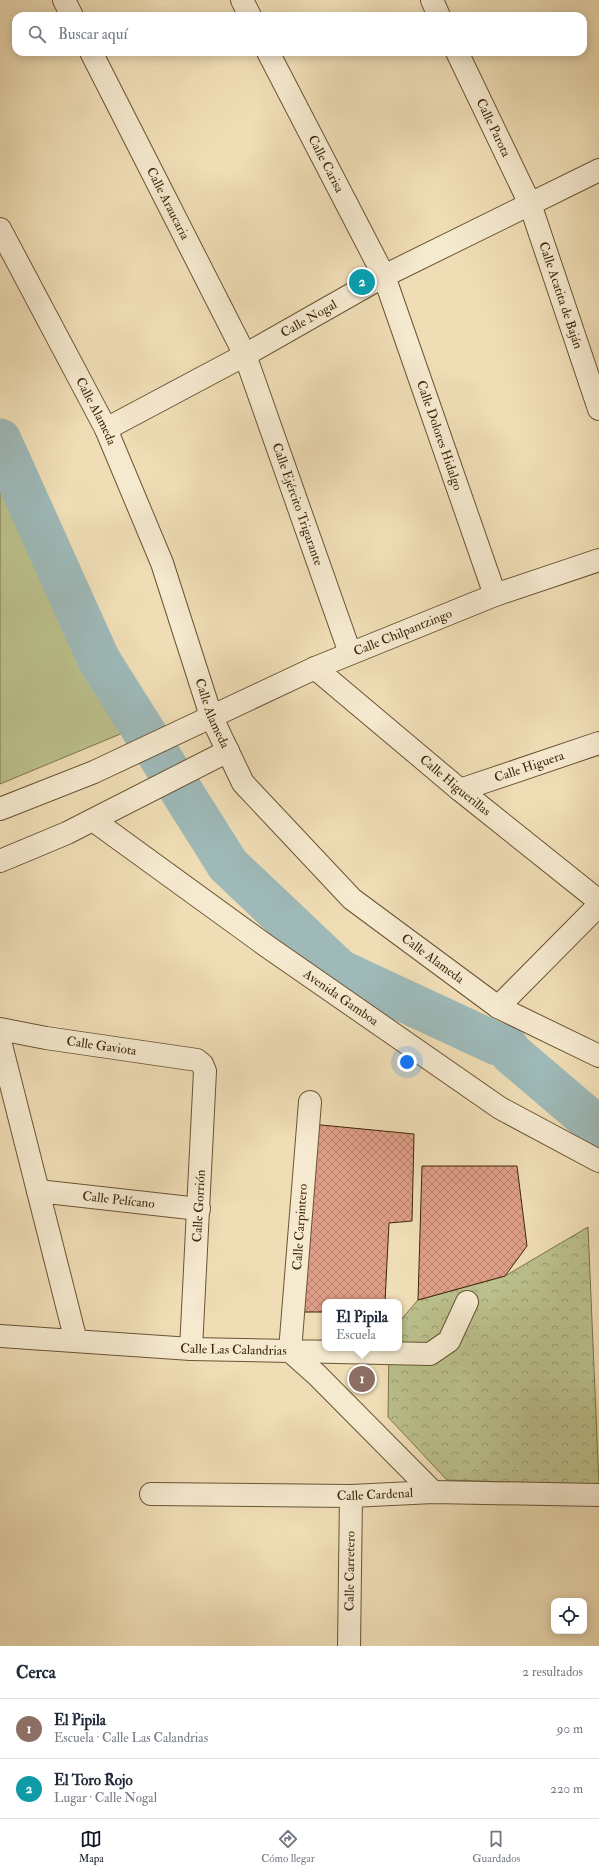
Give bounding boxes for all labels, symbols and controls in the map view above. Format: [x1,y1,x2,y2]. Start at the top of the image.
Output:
search box [12,12,587,56]
icon: search [26,23,48,45]
text: Buscar aquí [58,25,127,44]
street label: Calle Parota [473,96,514,160]
street label: Calle Carisa [304,132,348,196]
street label: Calle Araucaria [143,165,193,243]
street label: Calle Acatita de Baján [535,240,586,351]
pin: 2 [349,267,375,297]
street label: Calle Nogal [278,296,341,341]
street label: Calle Alameda [72,375,120,448]
street label: Calle Dolores Hidalgo [413,378,466,492]
street label: Calle Ejército Trigarante [269,441,327,568]
street label: Calle Chilpantzingo [351,605,454,659]
street label: Calle Alameda [191,676,233,751]
street label: Calle Higuera [492,747,567,786]
street label: Calle Higuerillas [416,752,494,820]
street label: Calle Alameda [398,930,468,987]
street label: Avenida Gamboa [299,965,382,1030]
street label: Calle Gaviota [65,1033,138,1059]
your location [397,1052,417,1072]
street label: Calle Gorrión [189,1169,209,1243]
street label: Calle Carpintero [289,1183,312,1271]
street label: Calle Pelícano [82,1188,155,1212]
popup [322,1299,402,1351]
text: El Pipila [336,1308,388,1327]
text: Escuela [336,1327,376,1343]
street label: Calle Las Calandrias [180,1340,287,1359]
pin: 1 [349,1364,375,1394]
street label: Calle Cardenal [337,1485,414,1504]
street label: Calle Carretero [341,1531,359,1611]
map controls [551,1598,587,1634]
button: locate [551,1598,587,1634]
text: Cerca [16,1662,56,1683]
text: 2 resultados [522,1664,583,1680]
text: El Pipila [54,1711,106,1730]
text: 1 [27,1721,31,1737]
text: 90 m [557,1721,583,1737]
text: Escuela · Calle Las Calandrias [54,1730,208,1746]
text: El Toro Rojo [54,1771,133,1790]
text: 2 [26,1781,32,1797]
text: 220 m [550,1781,583,1797]
text: Lugar · Calle Nogal [54,1790,157,1806]
tab: Mapa [79,1828,104,1865]
tab: Cómo llegar [261,1828,315,1865]
tab: Guardados [472,1828,520,1865]

